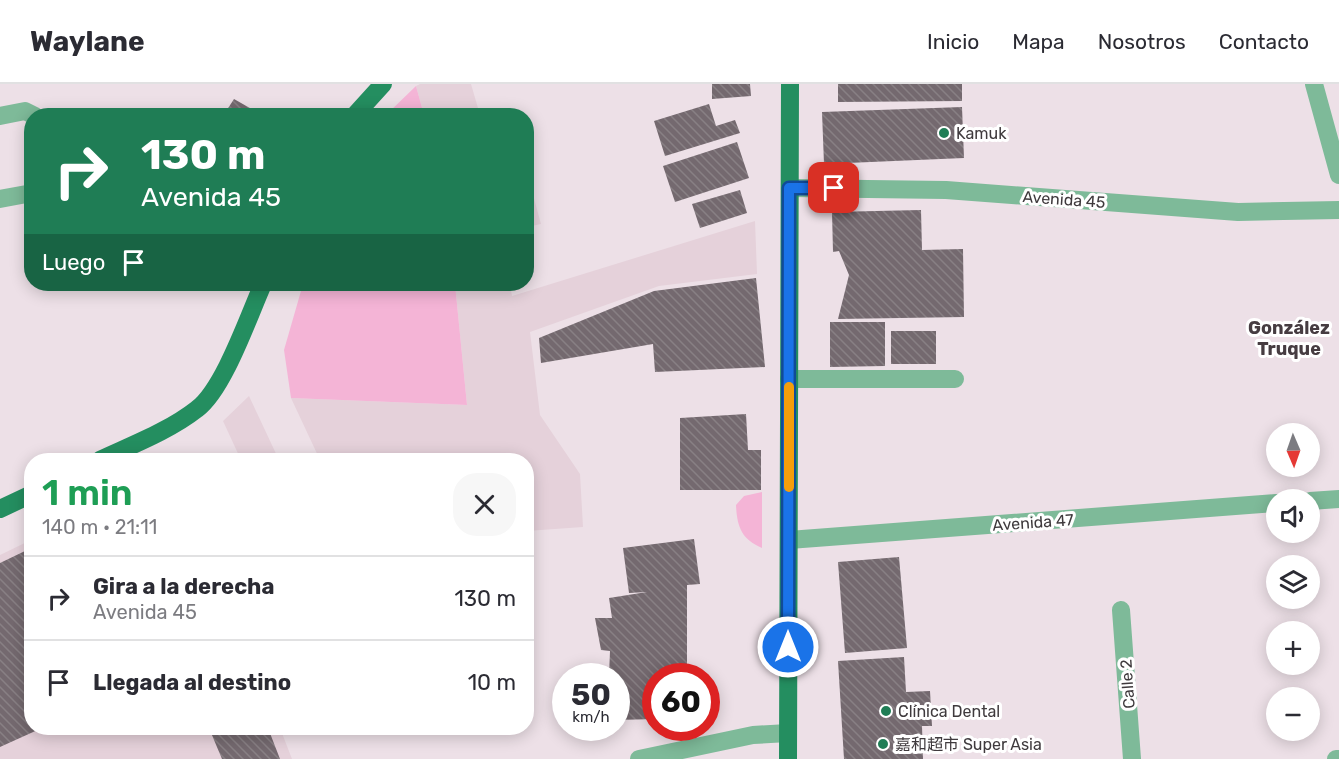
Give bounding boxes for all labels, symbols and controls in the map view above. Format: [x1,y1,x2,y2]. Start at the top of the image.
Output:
text: Waylane [30,25,145,58]
text: Inicio [927,29,979,54]
text: Mapa [1012,29,1065,54]
text: Nosotros [1098,29,1186,54]
text: Contacto [1219,29,1309,54]
place label: Kamuk [956,124,1007,143]
marker: Kamuk [937,126,951,140]
text: 130 m [141,130,266,180]
icon: right [42,132,120,210]
pin [808,162,859,213]
icon: arrive [817,171,850,204]
text: Avenida 45 [141,181,281,213]
street label: Avenida 45 [1022,187,1106,212]
icon: arrive [117,246,150,279]
text: Luego [42,249,105,276]
district label: González Truque [1248,317,1330,360]
north arrow [1266,423,1320,477]
map controls [1266,423,1320,741]
text: 1 min [42,471,133,514]
button: close [453,473,516,536]
button: sound [1266,489,1320,543]
street label: Avenida 47 [992,510,1074,535]
text: 140 m · 21:11 [42,515,157,539]
button: layers [1266,555,1320,609]
text: Gira a la derecha [93,573,274,600]
icon: right [42,582,75,615]
text: 130 m [454,585,516,612]
text: Avenida 45 [93,600,197,624]
position arrow [756,615,820,679]
button: + [1266,621,1320,675]
street label: Calle 2 [1116,659,1139,709]
speed limit sign: 60 [642,663,720,741]
icon: arrive [42,666,75,699]
text: Llegada al destino [93,669,291,696]
text: 10 m [468,669,516,696]
text: 50 [571,677,611,713]
button: − [1266,687,1320,741]
place label: Clínica Dental [898,702,1000,721]
marker: Clínica Dental [879,704,893,718]
text: km/h [572,708,610,726]
place label: 嘉和超市 Super Asia [895,735,1042,754]
marker: 嘉和超市 Super Asia [876,737,890,751]

